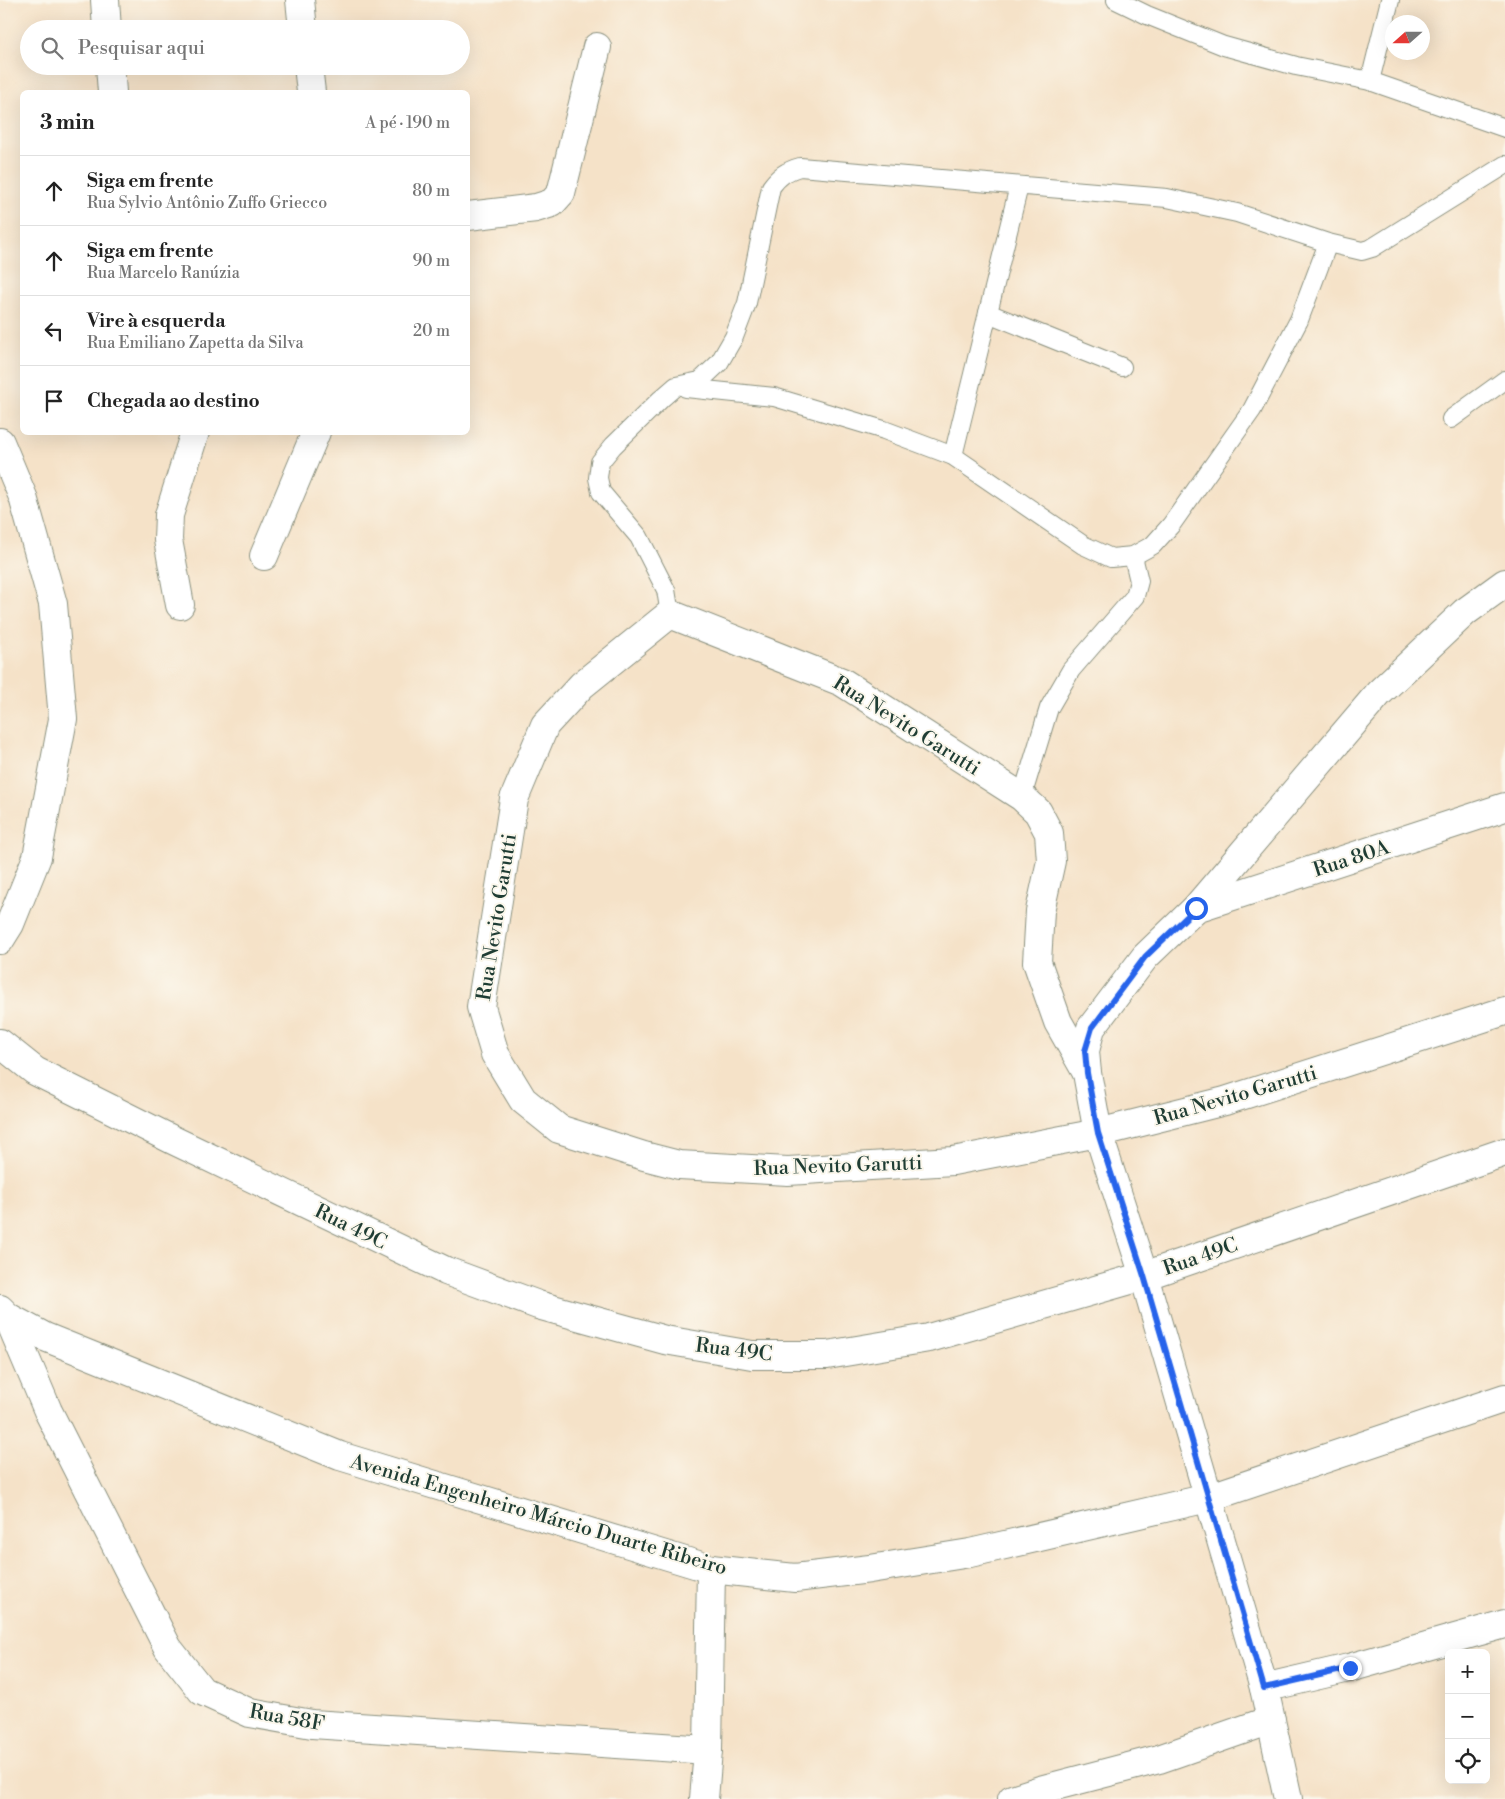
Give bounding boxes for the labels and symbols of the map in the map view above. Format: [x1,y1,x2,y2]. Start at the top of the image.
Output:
north arrow [1385,15,1430,60]
street label: Rua Nevito Garutti [828,671,985,782]
street label: Rua Nevito Garutti [472,832,523,1003]
street label: Rua 80A [1310,835,1394,883]
route start [1185,897,1208,920]
street label: Rua Nevito Garutti [1151,1061,1320,1132]
street label: Rua Nevito Garutti [753,1151,923,1182]
street label: Rua 49C [310,1199,391,1256]
street label: Rua 49C [1160,1233,1241,1282]
street label: Rua 49C [694,1333,774,1368]
street label: Avenida Engenheiro Márcio Duarte Ribeiro [346,1449,730,1581]
route end [1339,1657,1362,1680]
street label: Rua 58F [247,1700,326,1737]

